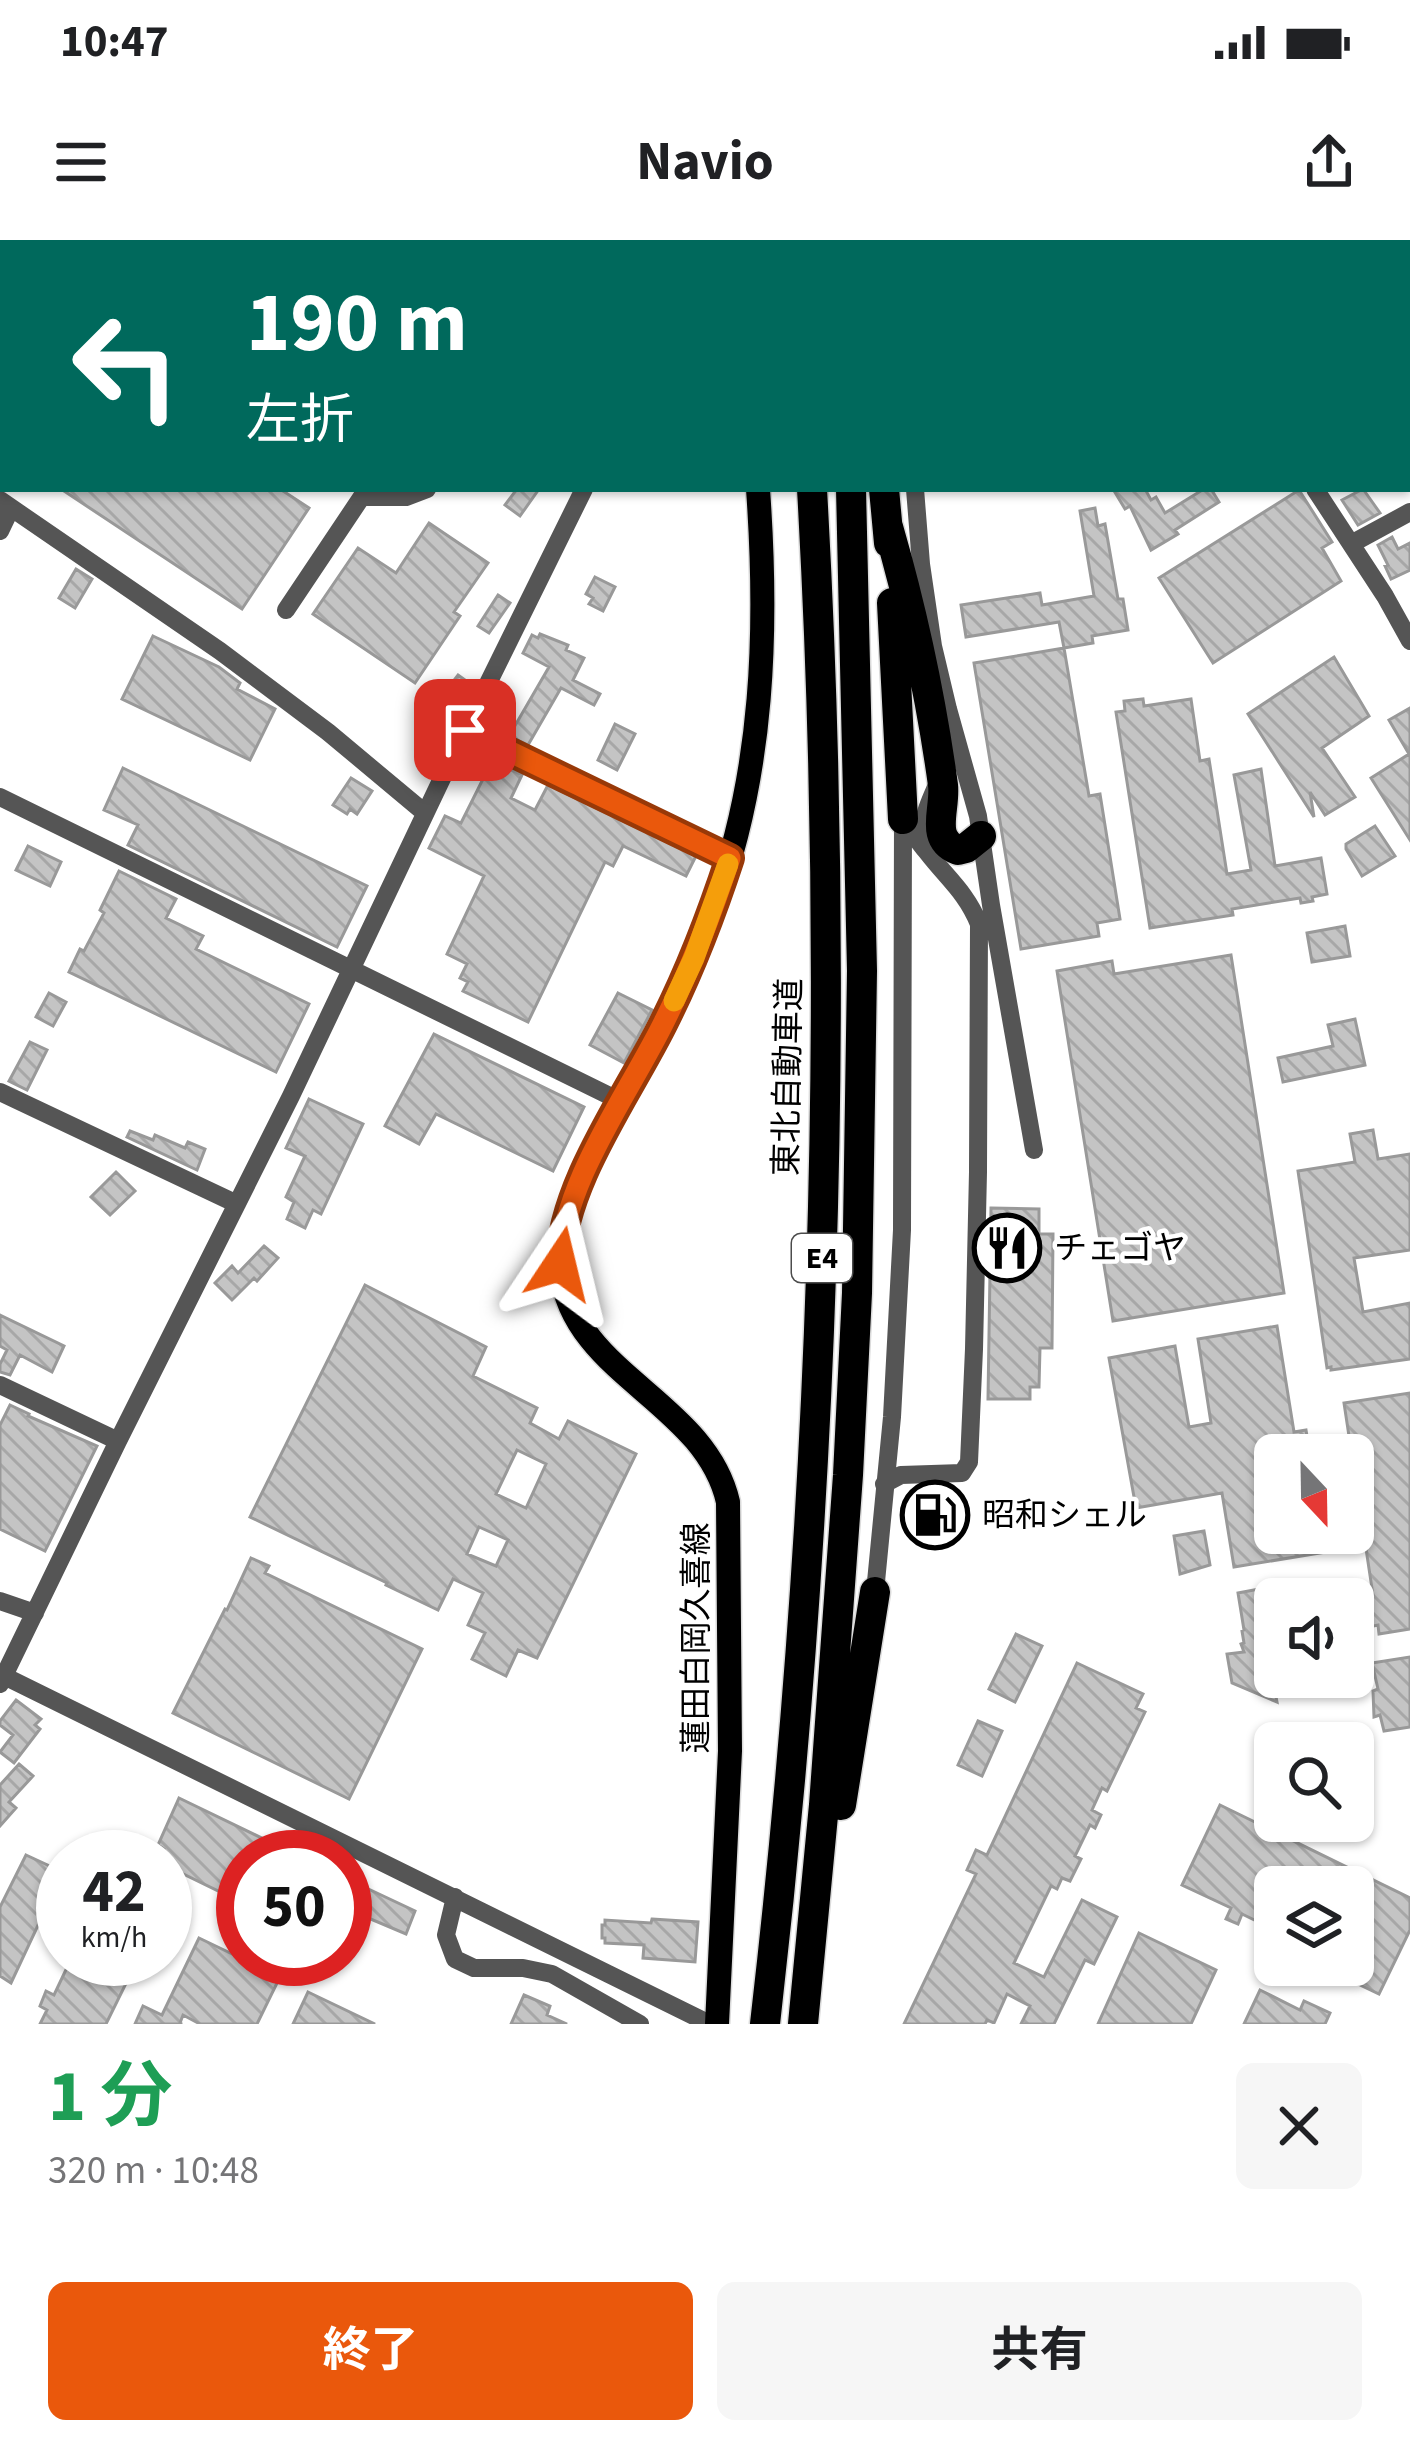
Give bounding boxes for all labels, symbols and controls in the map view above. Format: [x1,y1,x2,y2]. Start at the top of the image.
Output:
text: 10:47 [60,10,169,74]
text: Navio [636,124,774,201]
icon: menu [48,129,114,195]
icon: share [1296,129,1362,195]
text: 190 m [246,264,468,384]
icon: left [48,288,204,444]
text: 左折 [246,383,354,460]
pin [414,679,516,781]
icon: arrive [432,697,498,763]
street label: 東北自動車道 [763,978,813,1176]
position arrow [497,1201,623,1327]
restaurant icon: チェゴヤ [972,1213,1042,1283]
place label: チェゴヤ [1054,1225,1186,1272]
road number: E4 [792,1234,852,1282]
north arrow [1254,1434,1374,1554]
map controls [1254,1434,1374,1986]
fuel station icon: 昭和シェル [900,1480,970,1550]
place label: 昭和シェル [982,1492,1147,1539]
street label: 蓮田白岡久喜線 [673,1523,720,1754]
button: sound [1254,1578,1374,1698]
button: search [1254,1722,1374,1842]
speed limit sign: 50 [216,1830,372,1986]
text: 42 [82,1850,146,1935]
button: layers [1254,1866,1374,1986]
text: km/h [81,1916,147,1959]
text: 1 分 [48,2046,172,2149]
button: close [1236,2063,1362,2189]
text: 320 m · 10:48 [48,2143,259,2199]
button: 終了 [48,2282,693,2420]
button: 共有 [717,2282,1362,2420]

